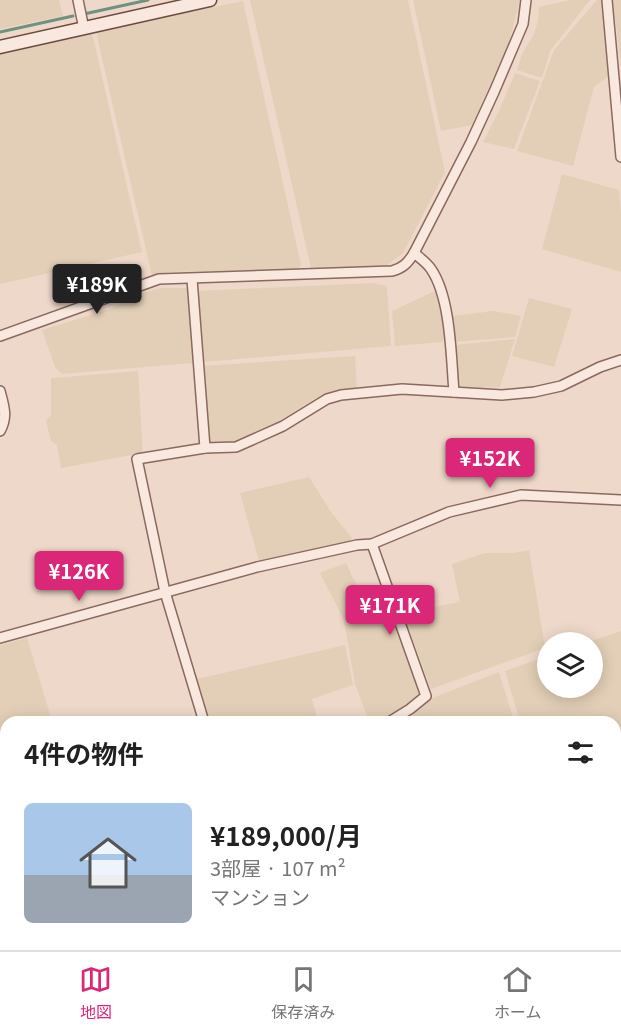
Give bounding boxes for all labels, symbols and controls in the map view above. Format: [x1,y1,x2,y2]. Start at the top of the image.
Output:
pin: ¥189K [55,264,139,315]
text: ¥189K [67,269,127,298]
pin: ¥152K [448,438,532,489]
text: ¥152K [460,443,520,472]
pin: ¥126K [37,551,121,602]
text: ¥126K [49,556,109,585]
pin: ¥171K [348,585,432,636]
text: ¥171K [360,590,420,619]
map controls [537,632,603,698]
button: layers [537,632,603,698]
text: 4件の物件 [24,734,143,771]
icon: filters [564,736,597,769]
text: ¥189,000/月 [210,816,362,853]
icon: home [72,827,144,899]
text: 3部屋 · 107 m² [210,853,346,882]
text: マンション [210,882,310,911]
tab: 地図 [79,963,112,1023]
tab: 保存済み [271,963,335,1023]
tab: ホーム [494,963,542,1023]

